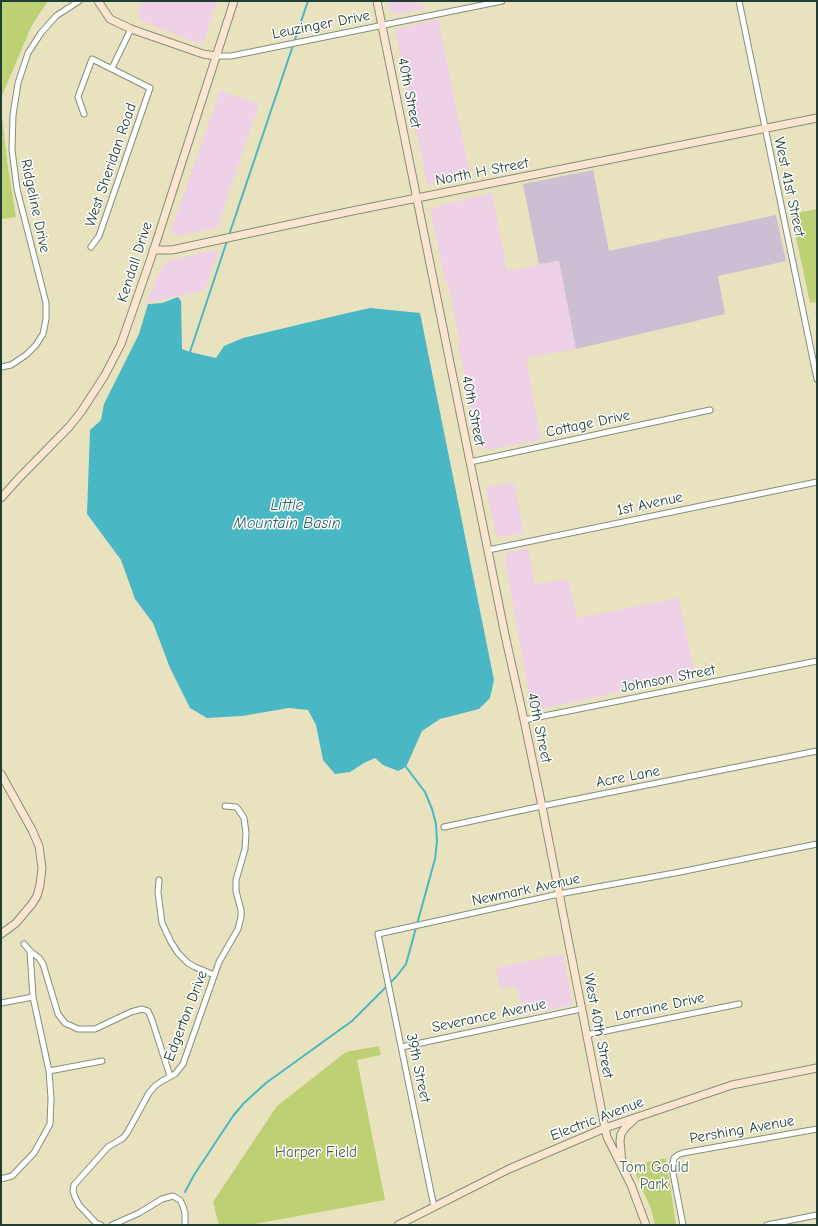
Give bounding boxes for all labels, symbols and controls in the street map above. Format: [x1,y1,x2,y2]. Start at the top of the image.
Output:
street label: Leuzinger Drive [271,7,371,43]
street label: 40th Street [393,56,425,130]
street label: West Sheridan Road [81,101,141,229]
street label: West 41st Street [770,136,808,238]
street label: North H Street [434,154,530,190]
street label: Ridgeline Drive [16,157,54,255]
street label: Kendall Drive [113,219,157,305]
street label: 40th Street [457,374,489,448]
street label: Cottage Drive [544,406,632,442]
street label: 1st Avenue [615,488,685,520]
water label: Little Mountain Basin [233,495,341,533]
street label: Johnson Street [619,661,717,697]
street label: 40th Street [523,691,555,765]
street label: Acre Lane [594,762,662,792]
street label: Newmark Avenue [470,870,582,910]
street label: Edgerton Drive [160,968,212,1064]
street label: West 40th Street [579,972,617,1080]
street label: Lorraine Drive [614,989,706,1025]
street label: Severance Avenue [430,995,548,1037]
street label: 39th Street [402,1032,434,1104]
street label: Electric Avenue [548,1093,646,1145]
street label: Pershing Avenue [688,1112,796,1148]
park label: Harper Field [275,1144,357,1162]
park label: Tom Gould Park [619,1159,689,1194]

